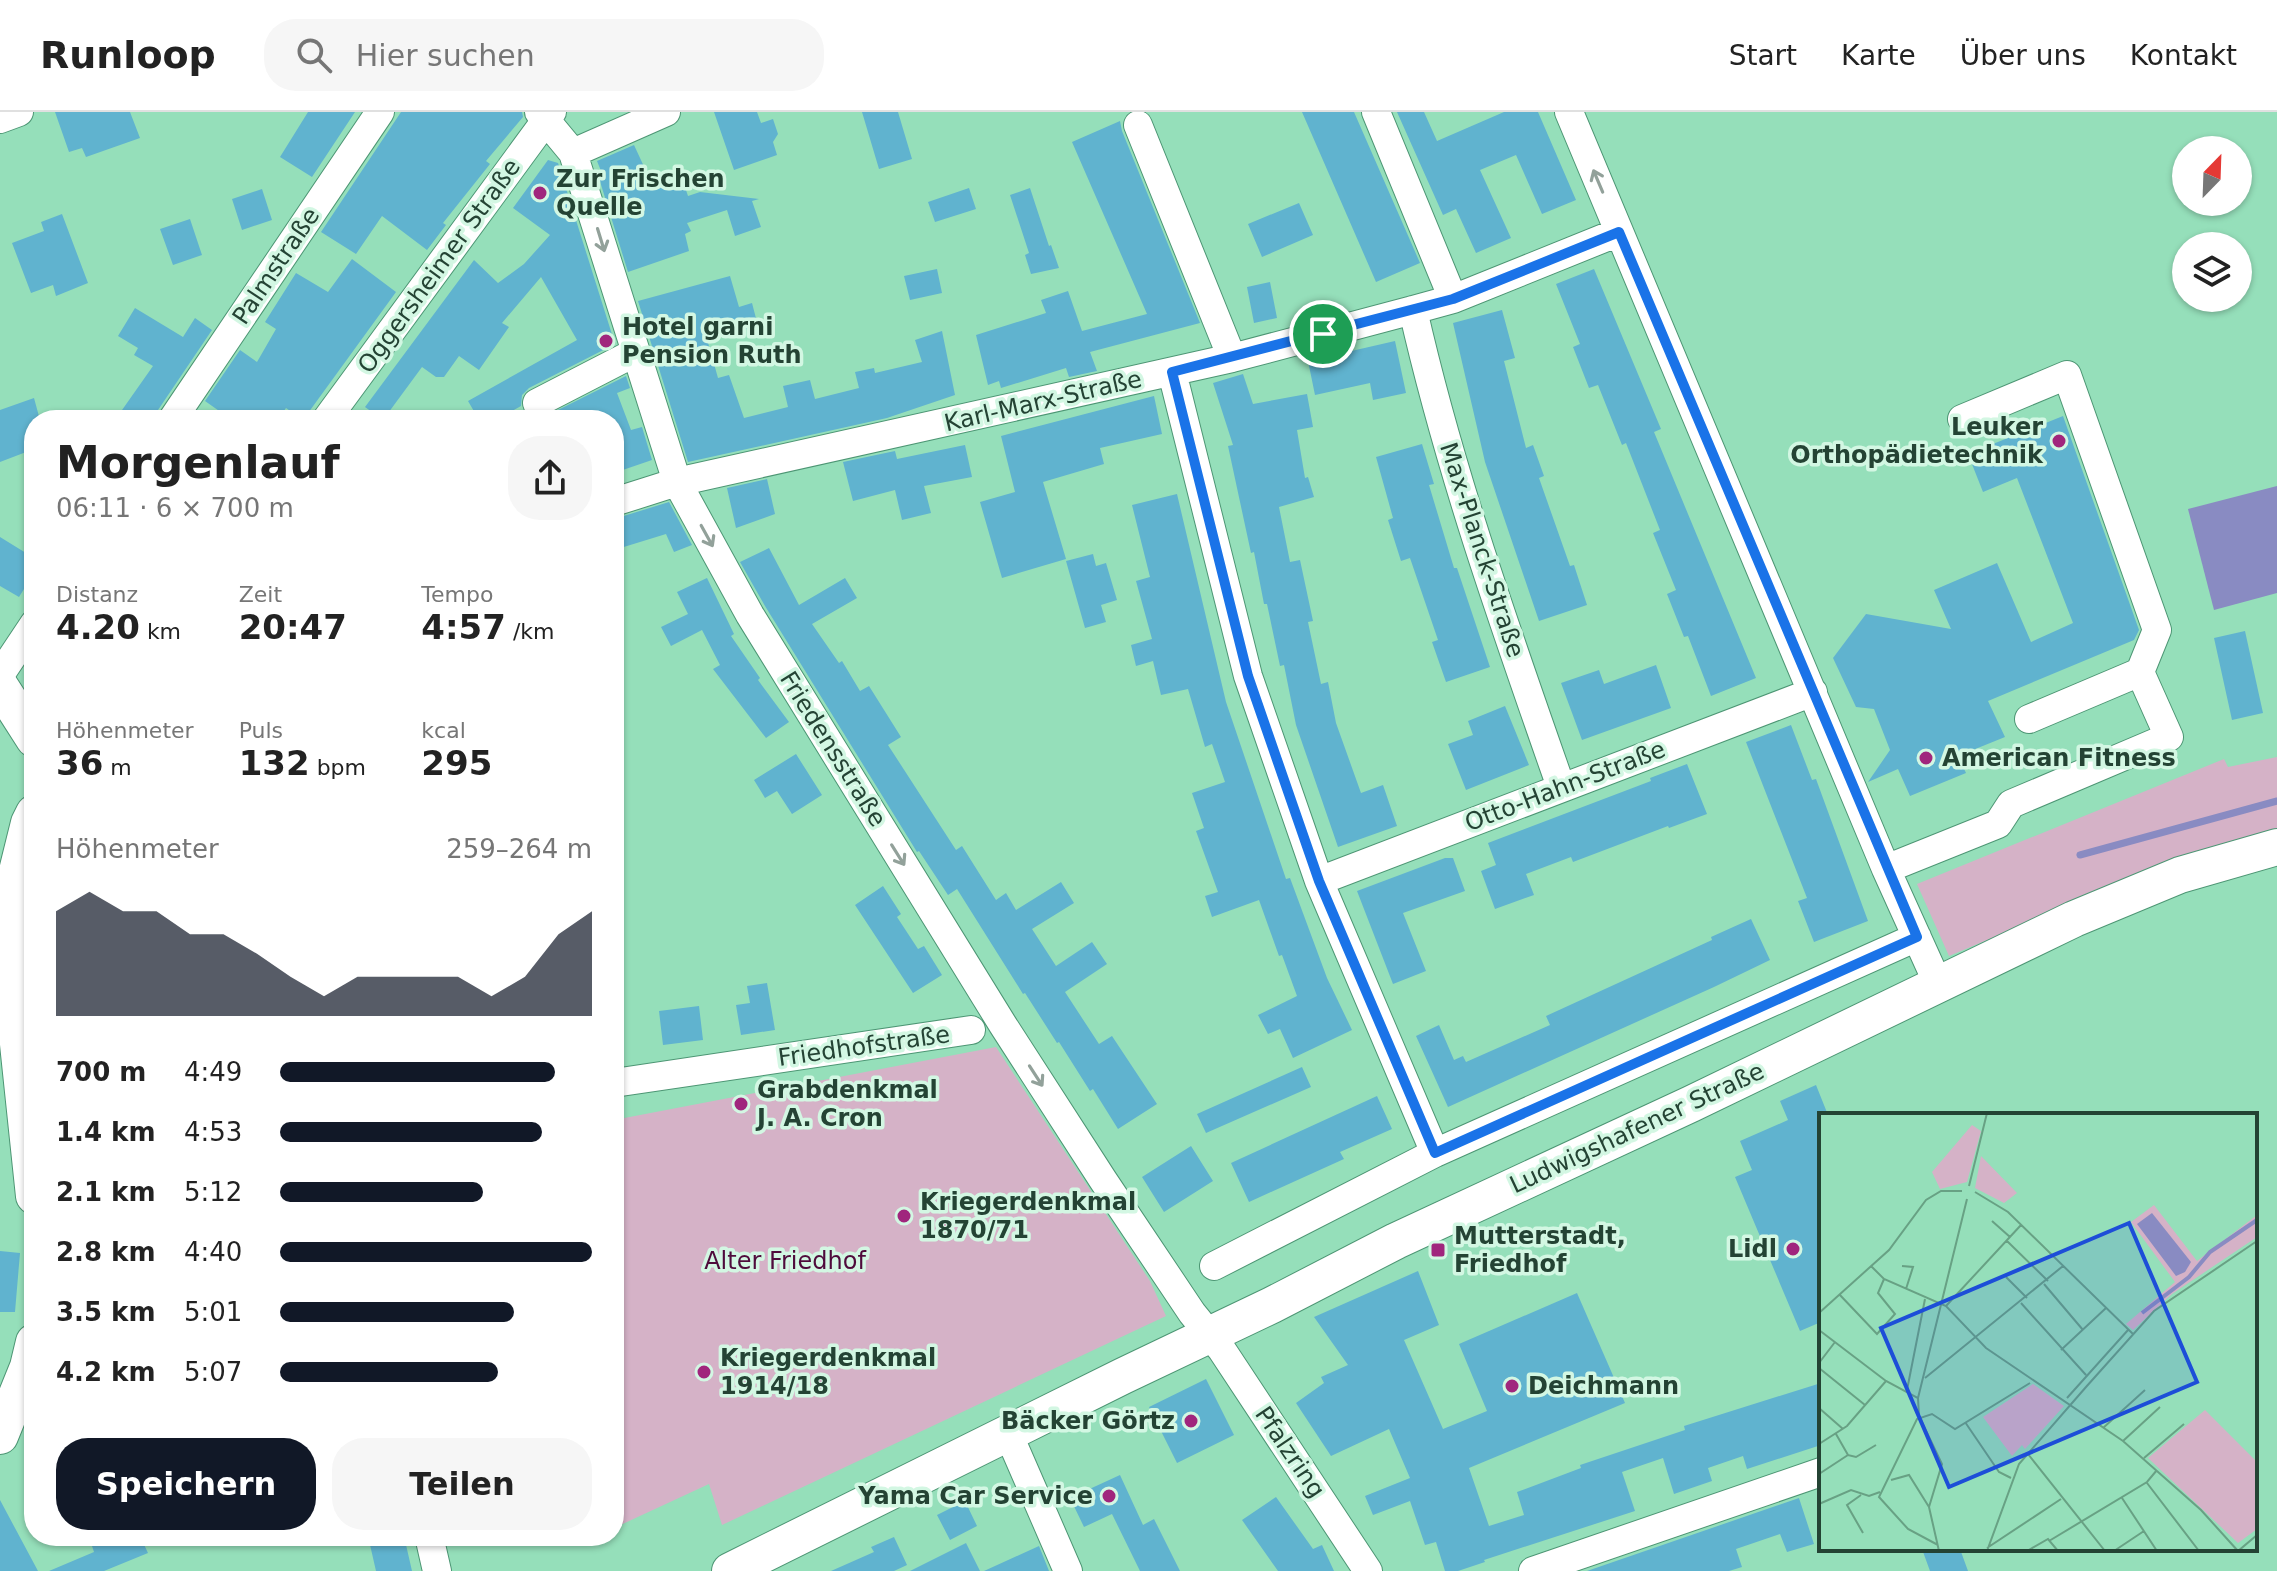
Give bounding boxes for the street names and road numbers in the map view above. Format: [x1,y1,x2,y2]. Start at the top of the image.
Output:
street label: Oggersheimer Straße [352,153,526,379]
street label: Palmstraße [227,202,325,330]
street label: Karl-Marx-Straße [942,365,1144,437]
street label: Max-Planck-Straße [1434,439,1530,661]
street label: Friedensstraße [774,666,892,832]
street label: Otto-Hahn-Straße [1461,735,1669,837]
street label: Friedhofstraße [776,1020,952,1072]
street label: Ludwigshafener Straße [1505,1057,1769,1199]
street label: Pfalzring [1249,1401,1331,1503]

